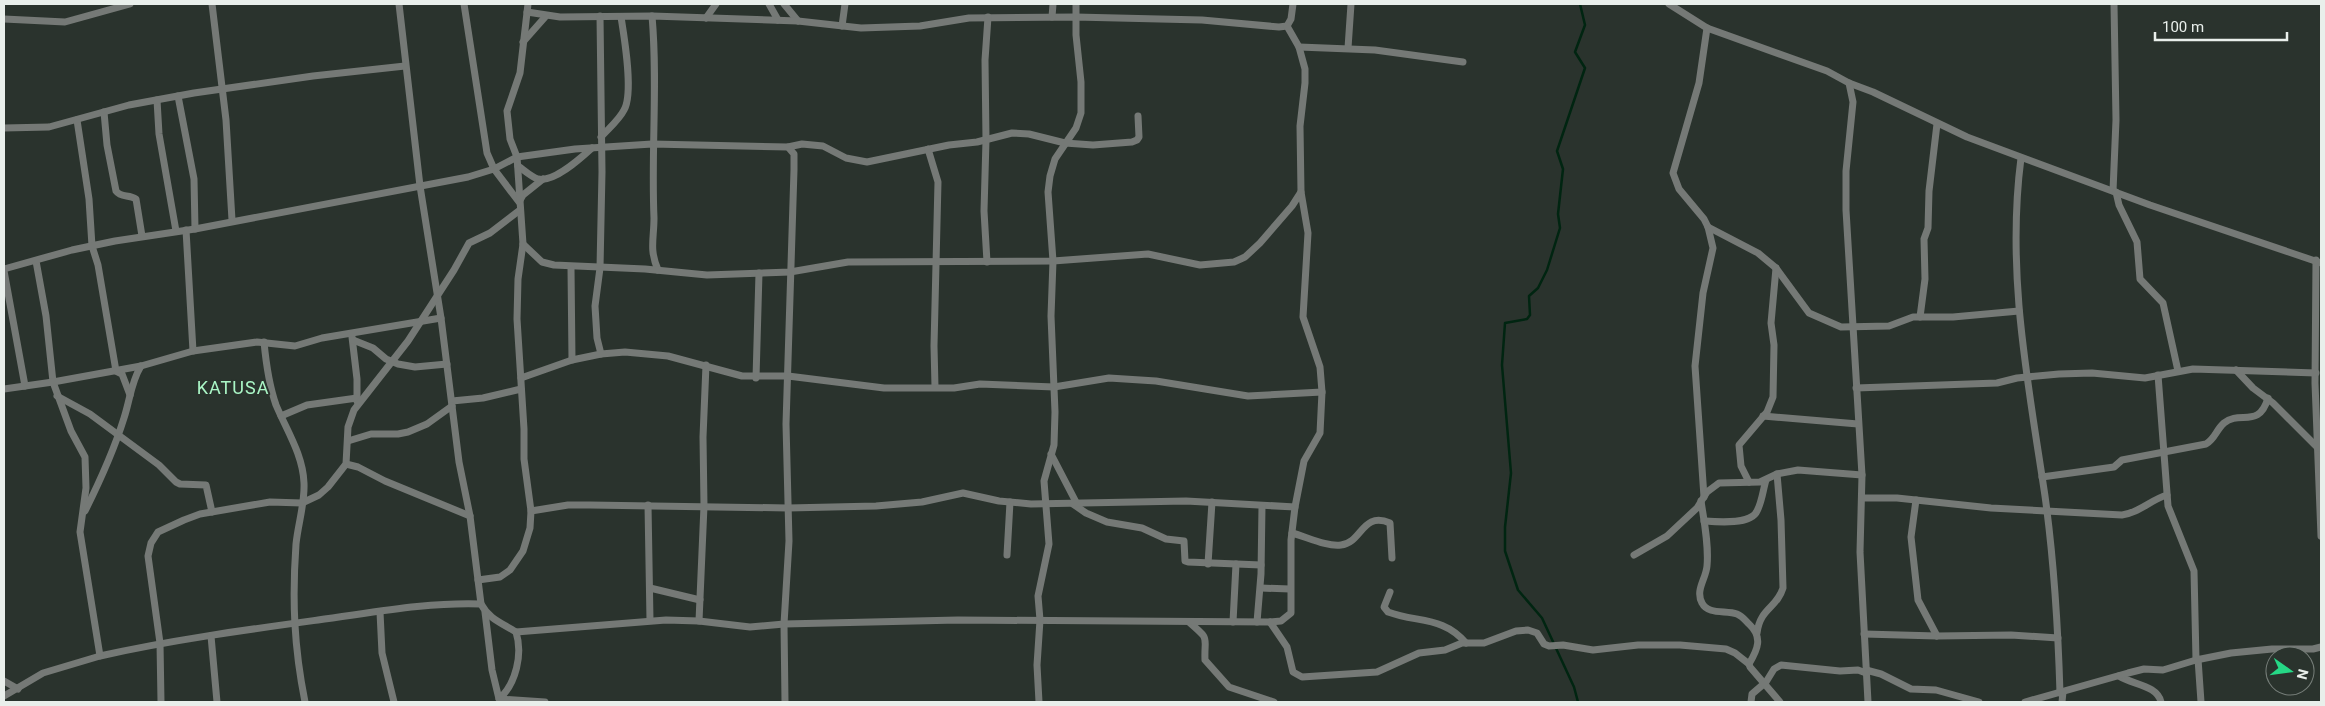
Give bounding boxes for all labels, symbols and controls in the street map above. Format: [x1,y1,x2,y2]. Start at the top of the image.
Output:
scale bar [2155,10,2288,42]
text: 100 m [2162,18,2204,36]
district label: KATUSA [197,377,269,398]
north arrow [2265,646,2315,696]
text: N [2294,667,2312,681]

